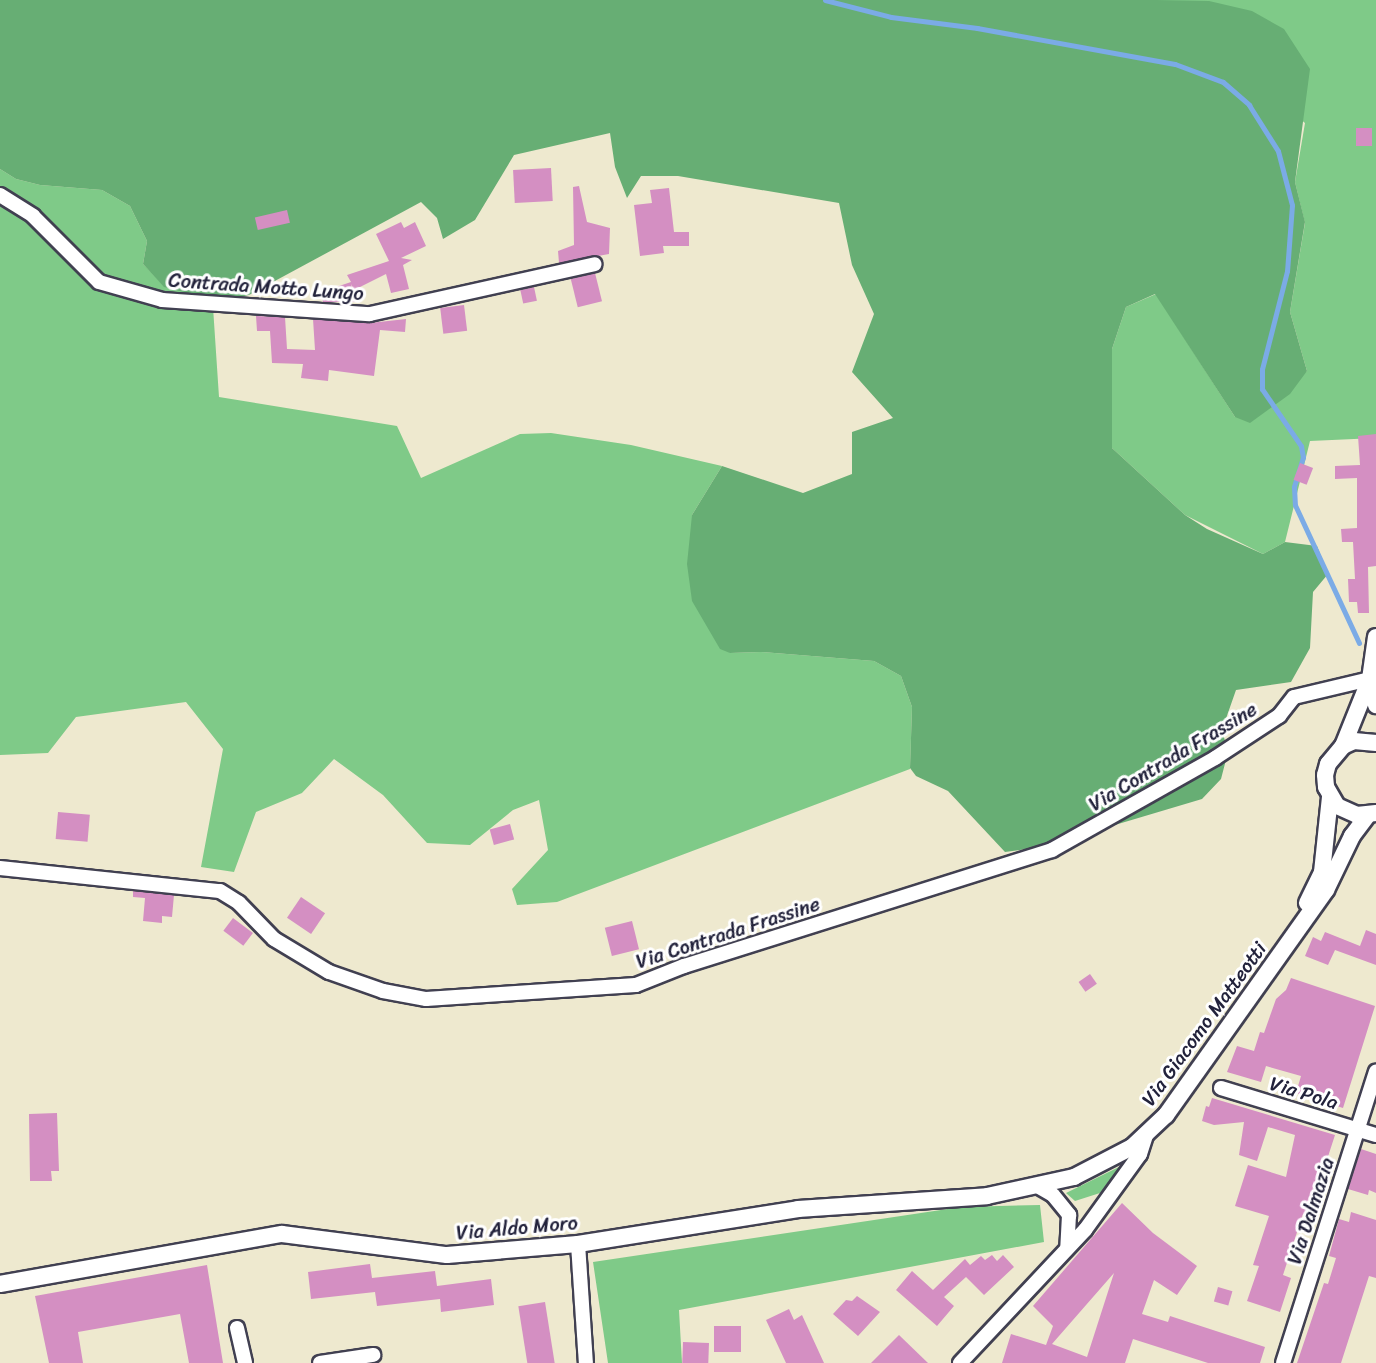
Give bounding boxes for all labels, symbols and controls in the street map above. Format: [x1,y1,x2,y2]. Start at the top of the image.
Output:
street label: Contrada Motto Lungo [168,268,364,306]
street label: Via Contrada Frassine [1085,697,1261,817]
street label: Via Contrada Frassine [633,892,823,974]
street label: Via Giacomo Matteotti [1137,938,1271,1110]
street label: Via Pola [1267,1071,1341,1115]
street label: Via Dalmazia [1282,1155,1340,1267]
street label: Via Aldo Moro [455,1211,579,1245]

